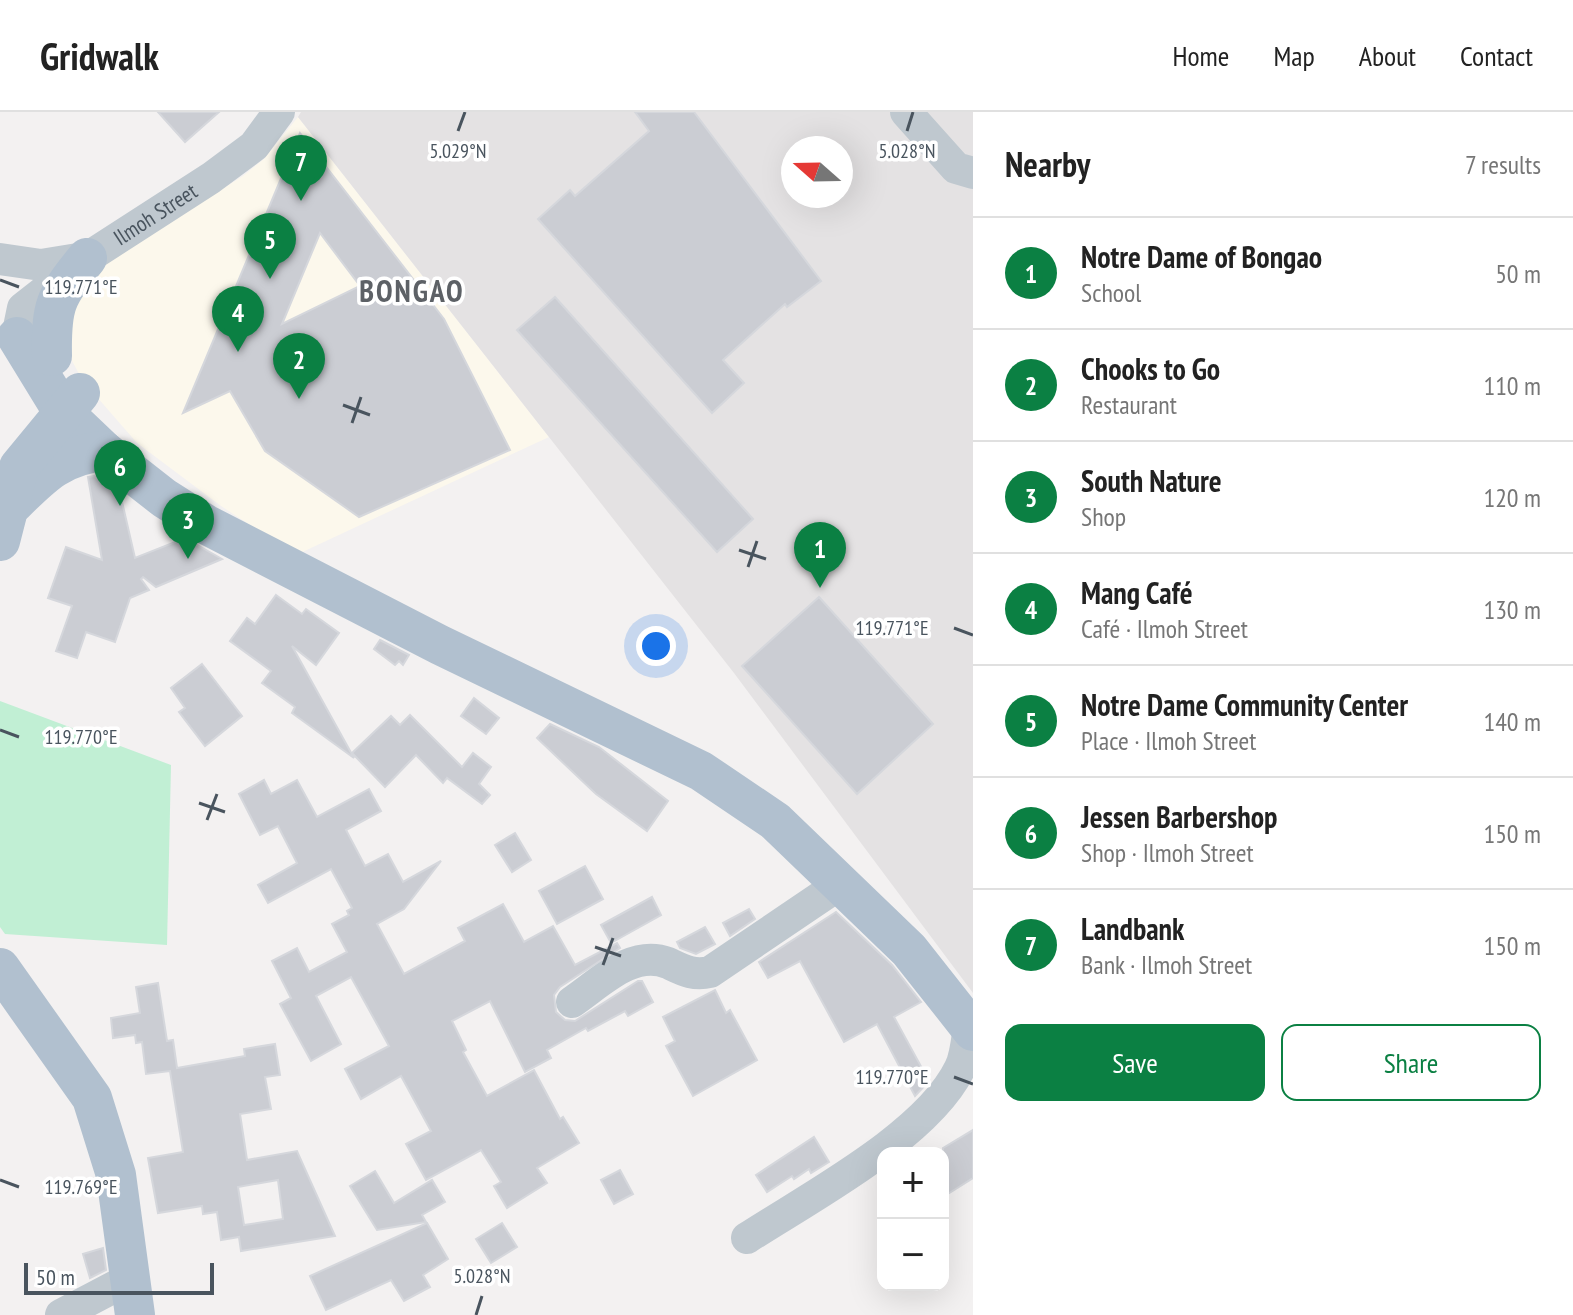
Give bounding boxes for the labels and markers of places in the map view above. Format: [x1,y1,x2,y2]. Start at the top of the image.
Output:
pin: 7 [275,135,327,201]
pin: 5 [244,213,296,279]
pin: 4 [212,286,264,352]
pin: 2 [273,333,325,399]
pin: 6 [94,440,146,506]
pin: 3 [162,493,214,559]
pin: 1 [794,522,846,588]

